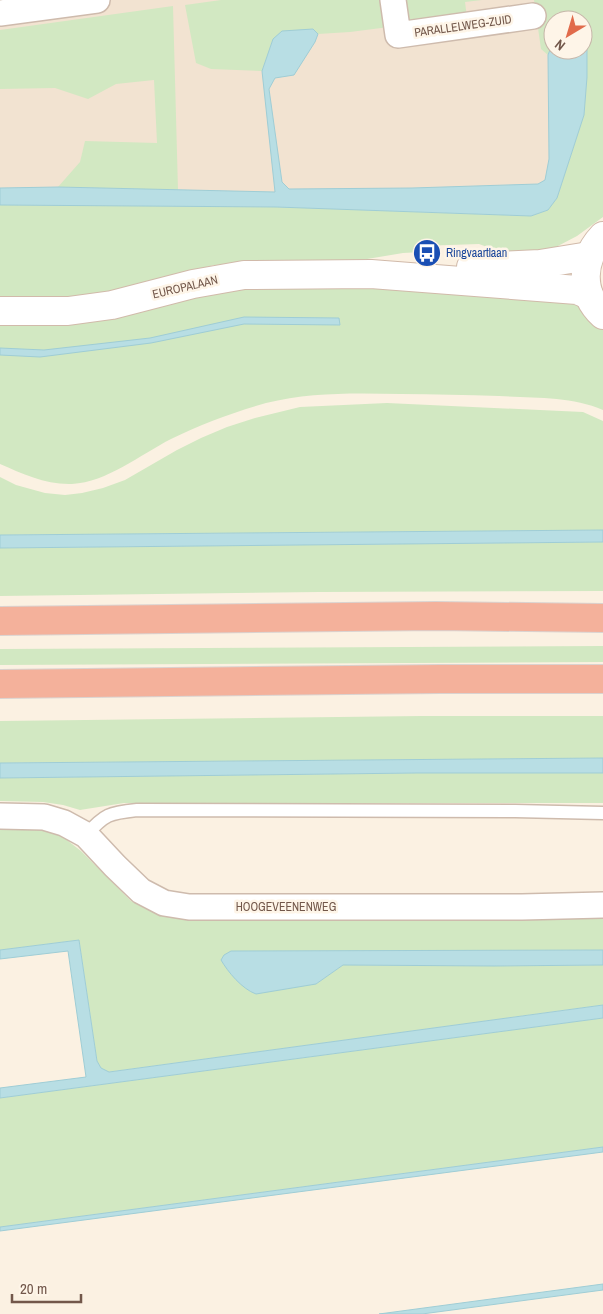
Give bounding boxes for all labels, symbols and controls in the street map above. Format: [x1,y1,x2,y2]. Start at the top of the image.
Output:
north arrow [543,10,593,60]
street label: PARALLELWEG-ZUID [413,11,513,41]
text: N [551,36,569,55]
bus stop icon: Ringvaartlaan [412,238,442,268]
place label: Ringvaartlaan [446,245,507,261]
street label: EUROPALAAN [151,272,219,302]
street label: HOOGEVEENENWEG [236,899,336,915]
scale bar [12,1272,81,1304]
text: 20 m [20,1278,47,1299]

